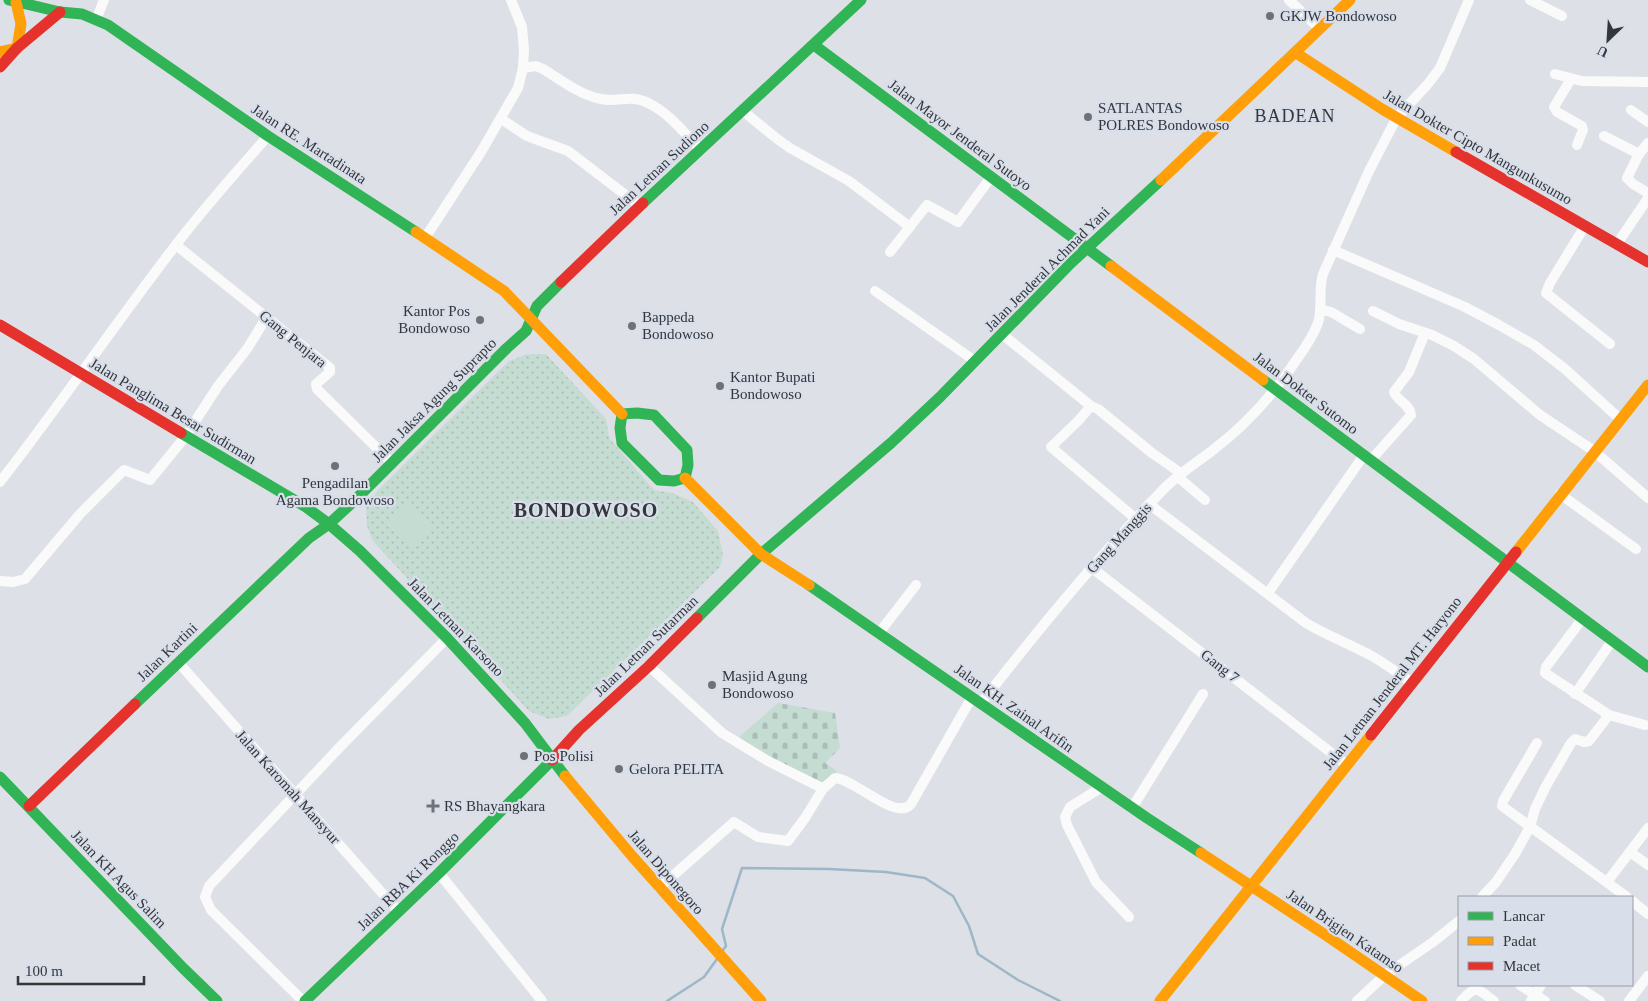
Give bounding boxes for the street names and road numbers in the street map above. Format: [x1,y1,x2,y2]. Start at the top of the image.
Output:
street label: Jalan Mayor Jenderal Sutoyo [885,76,1035,194]
street label: Jalan Dokter Cipto Mangunkusumo [1381,86,1575,208]
street label: Jalan RE. Martadinata [249,101,370,187]
street label: Jalan Letnan Sudiono [606,118,712,218]
street label: Jalan Jenderal Achmad Yani [982,204,1112,334]
street label: Gang Penjara [256,307,330,371]
street label: Jalan Jaksa Agung Suprapto [369,335,499,465]
street label: Jalan Dokter Sutomo [1251,348,1361,438]
street label: Jalan Panglima Besar Sudirman [87,355,259,467]
street label: Gang Manggis [1083,500,1155,576]
street label: Jalan Letnan Karsono [405,574,507,680]
street label: Jalan Letnan Sutarman [591,592,701,700]
street label: Jalan Letnan Jenderal MT. Haryono [1319,593,1465,773]
street label: Jalan Kartini [134,619,200,685]
street label: Gang 7 [1198,646,1243,686]
street label: Jalan KH. Zainal Arifin [951,661,1077,755]
street label: Jalan Karomah Mansyur [233,727,343,847]
street label: Jalan KH Agus Salim [68,827,170,931]
street label: Jalan Diponegoro [625,827,707,917]
street label: Jalan RBA Ki Ronggo [354,828,462,934]
street label: Jalan Brigjen Katamso [1284,886,1406,976]

